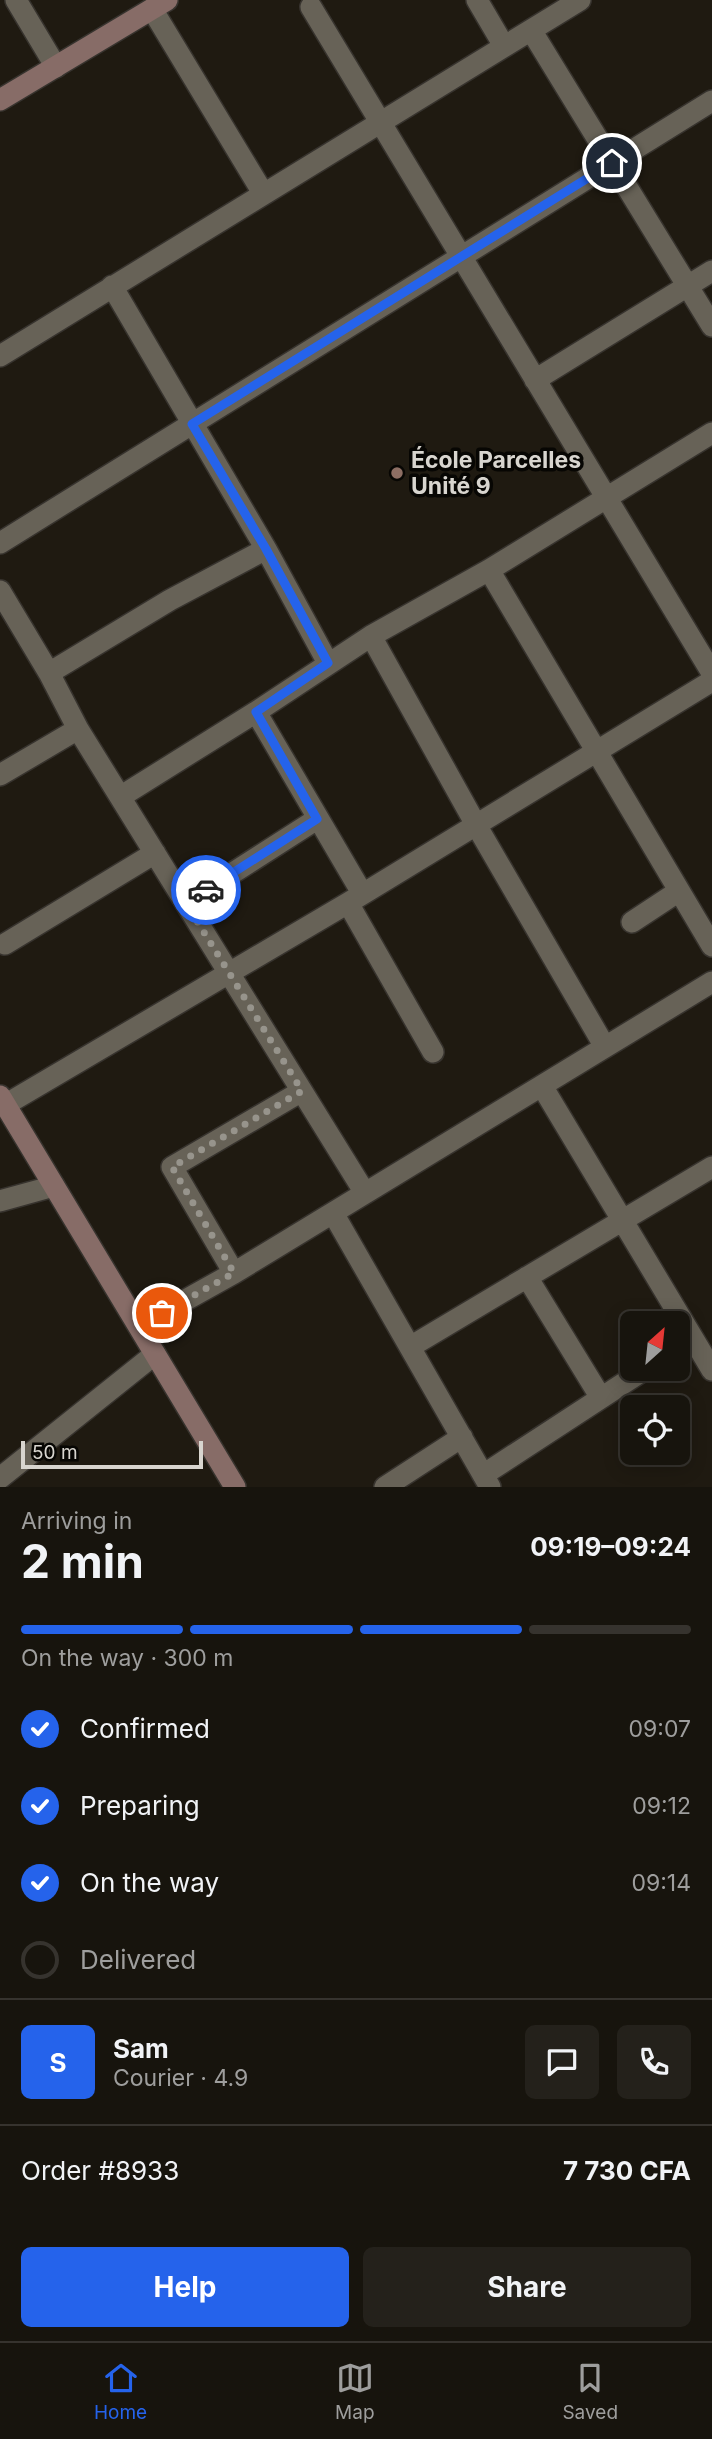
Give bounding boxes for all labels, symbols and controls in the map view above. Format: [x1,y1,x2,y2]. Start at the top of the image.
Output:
pin [582,133,642,193]
icon: home [593,144,631,182]
place label: École Parcelles Unité 9 [411,446,581,500]
marker: École Parcelles Unité 9 [389,465,405,481]
courier [171,855,241,925]
icon: car [187,871,225,909]
pin [132,1283,192,1343]
icon: bag [143,1294,181,1332]
north arrow [620,1311,690,1381]
map controls [620,1311,690,1465]
button: locate [620,1395,690,1465]
scale bar [21,1438,203,1470]
text: 50 m [32,1441,78,1464]
text: Arriving in [21,1507,132,1535]
text: 09:19–09:24 [530,1531,691,1562]
text: 2 min [21,1533,144,1589]
text: On the way · 300 m [21,1644,233,1672]
icon: check [21,1710,59,1748]
text: Confirmed [80,1713,210,1744]
text: 09:07 [629,1715,691,1743]
icon: check [21,1787,59,1825]
text: Preparing [80,1790,200,1821]
text: 09:12 [632,1792,691,1820]
icon: check [21,1864,59,1902]
text: On the way [80,1867,219,1898]
text: 09:14 [631,1869,691,1897]
text: Delivered [80,1944,196,1975]
button: chat [525,2025,599,2099]
button: phone [617,2025,691,2099]
text: Sam [113,2033,169,2064]
text: S [49,2047,67,2078]
text: Courier · 4.9 [113,2064,248,2092]
text: Order #8933 [21,2155,179,2186]
text: 7 730 CFA [563,2155,691,2186]
button: Help [21,2247,349,2327]
button: Share [363,2247,691,2327]
tab: Home [94,2359,147,2424]
tab: Map [335,2359,375,2424]
tab: Saved [562,2359,618,2424]

